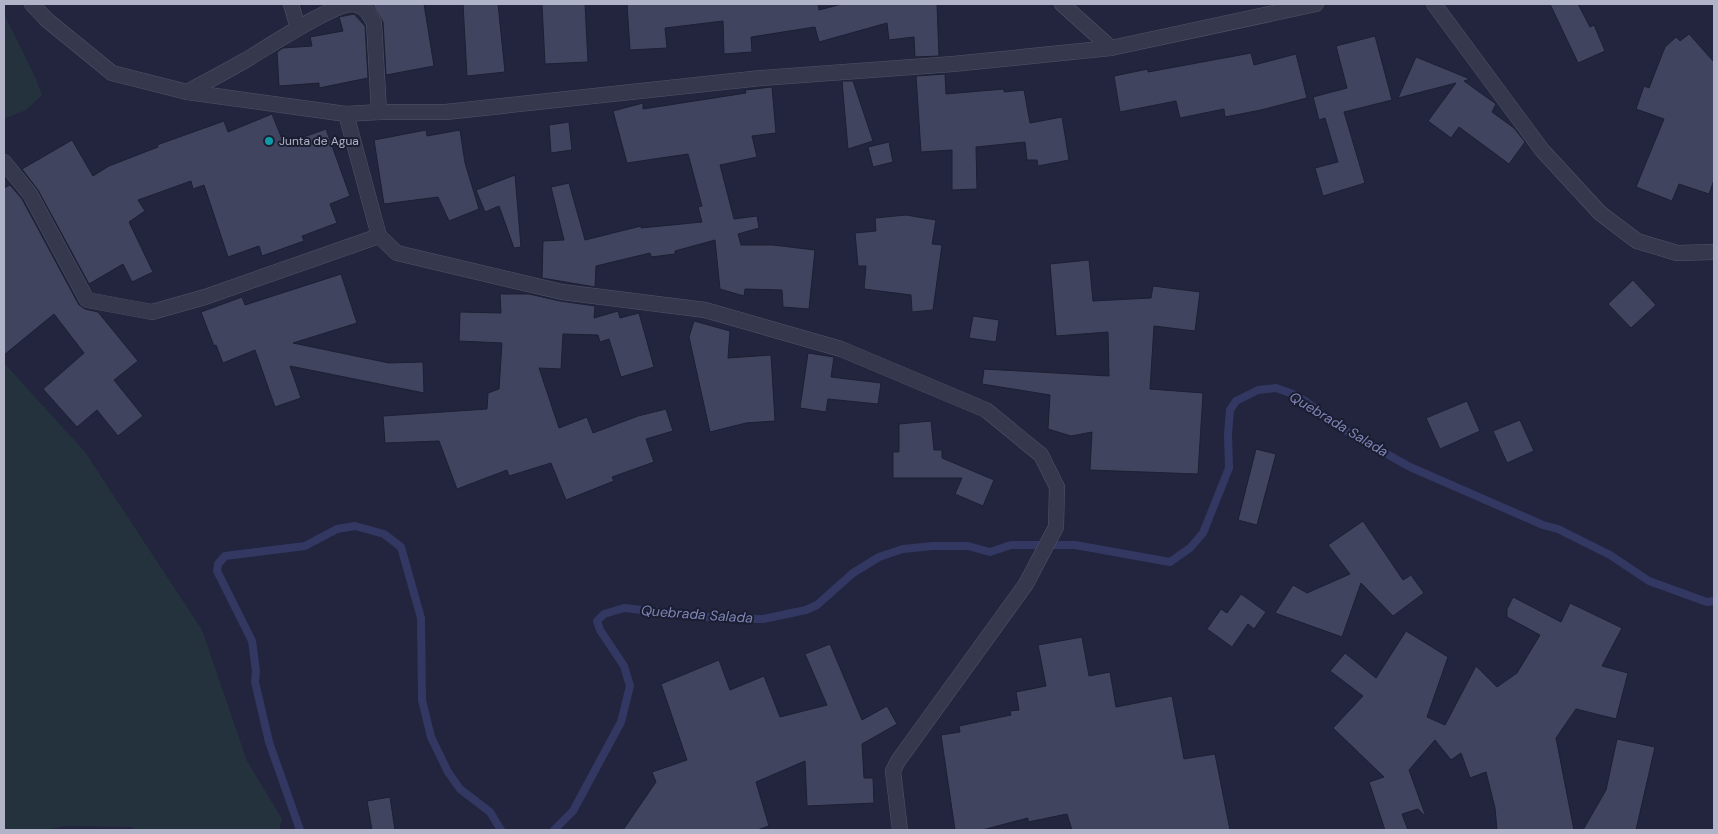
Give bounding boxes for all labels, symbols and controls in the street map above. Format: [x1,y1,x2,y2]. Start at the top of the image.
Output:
place label: Junta de Agua [279,133,359,149]
marker: Junta de Agua [263,135,275,147]
water label: Quebrada Salada [1286,387,1392,461]
water label: Quebrada Salada [640,601,754,627]

